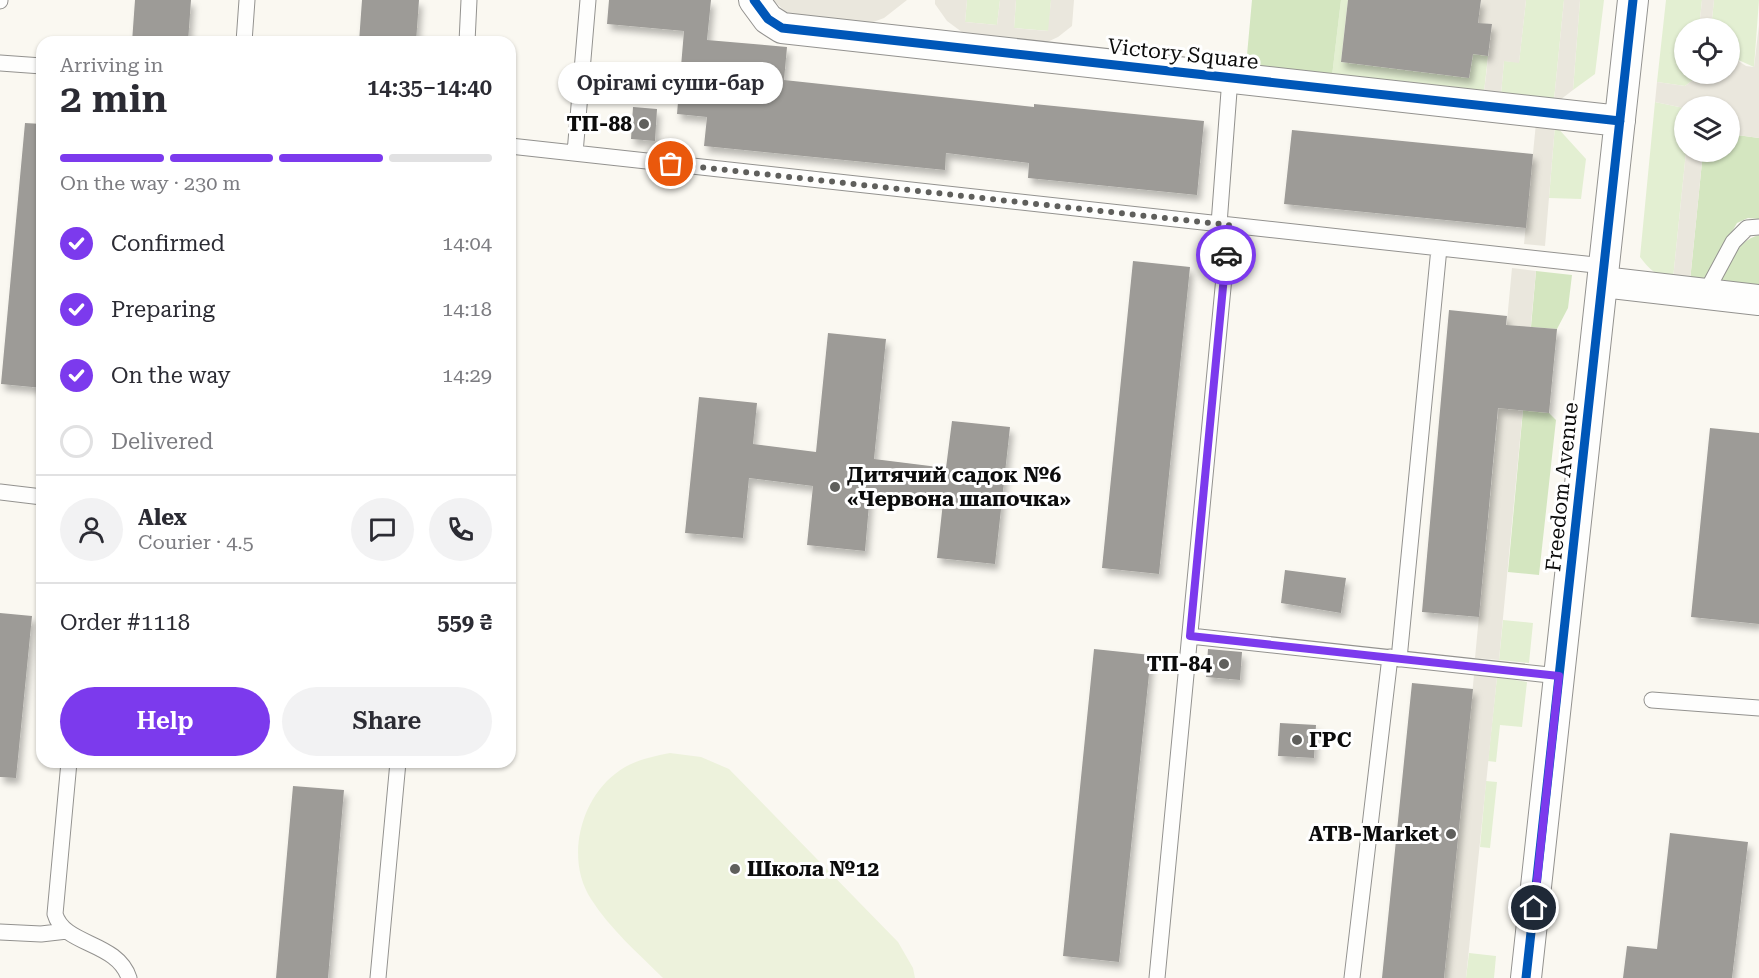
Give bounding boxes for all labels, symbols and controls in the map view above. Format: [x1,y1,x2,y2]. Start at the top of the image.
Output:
map controls [1674,18,1740,162]
button: locate [1674,18,1740,84]
street label: Victory Square [1106,34,1260,74]
text: Arriving in [60,53,163,77]
callout: Орігамі суши-бар [558,62,783,104]
text: Орігамі суши-бар [577,71,764,95]
text: 14:35–14:40 [367,75,492,100]
text: 2 min [60,76,167,122]
button: layers [1674,96,1740,162]
place label: ТП-88 [566,112,632,136]
marker: ТП-88 [637,117,651,131]
pin [645,138,696,189]
icon: bag [654,147,687,180]
text: On the way · 230 m [60,171,241,195]
courier [1196,225,1256,285]
icon: check [60,227,93,260]
text: Confirmed [111,231,225,256]
text: 14:04 [442,231,492,255]
icon: car [1210,239,1243,272]
icon: check [60,293,93,326]
text: Preparing [111,297,215,322]
text: 14:18 [442,297,492,321]
icon: check [60,359,93,392]
text: On the way [111,363,231,388]
text: 14:29 [442,363,492,387]
street label: Freedom Avenue [1541,401,1583,573]
text: Delivered [111,429,213,454]
place label: Дитячий садок №6 «Червона шапочка» [847,463,1071,511]
marker: Дитячий садок №6 «Червона шапочка» [828,480,842,494]
button: person [60,498,123,561]
button: chat [351,498,414,561]
button: phone [429,498,492,561]
text: Alex [138,505,187,530]
text: Courier · 4.5 [138,530,254,554]
text: Order #1118 [60,610,190,635]
text: 559 ₴ [437,610,492,635]
place label: ТП-84 [1146,652,1212,676]
marker: ТП-84 [1217,657,1231,671]
button: Help [60,687,270,756]
button: Share [282,687,492,756]
place label: ГРС [1309,728,1352,752]
marker: ГРС [1290,733,1304,747]
place label: ATB-Market [1308,822,1439,846]
marker: ATB-Market [1444,827,1458,841]
place label: Школа №12 [747,857,879,881]
marker: Школа №12 [728,862,742,876]
pin [1508,882,1559,933]
icon: home [1517,891,1550,924]

